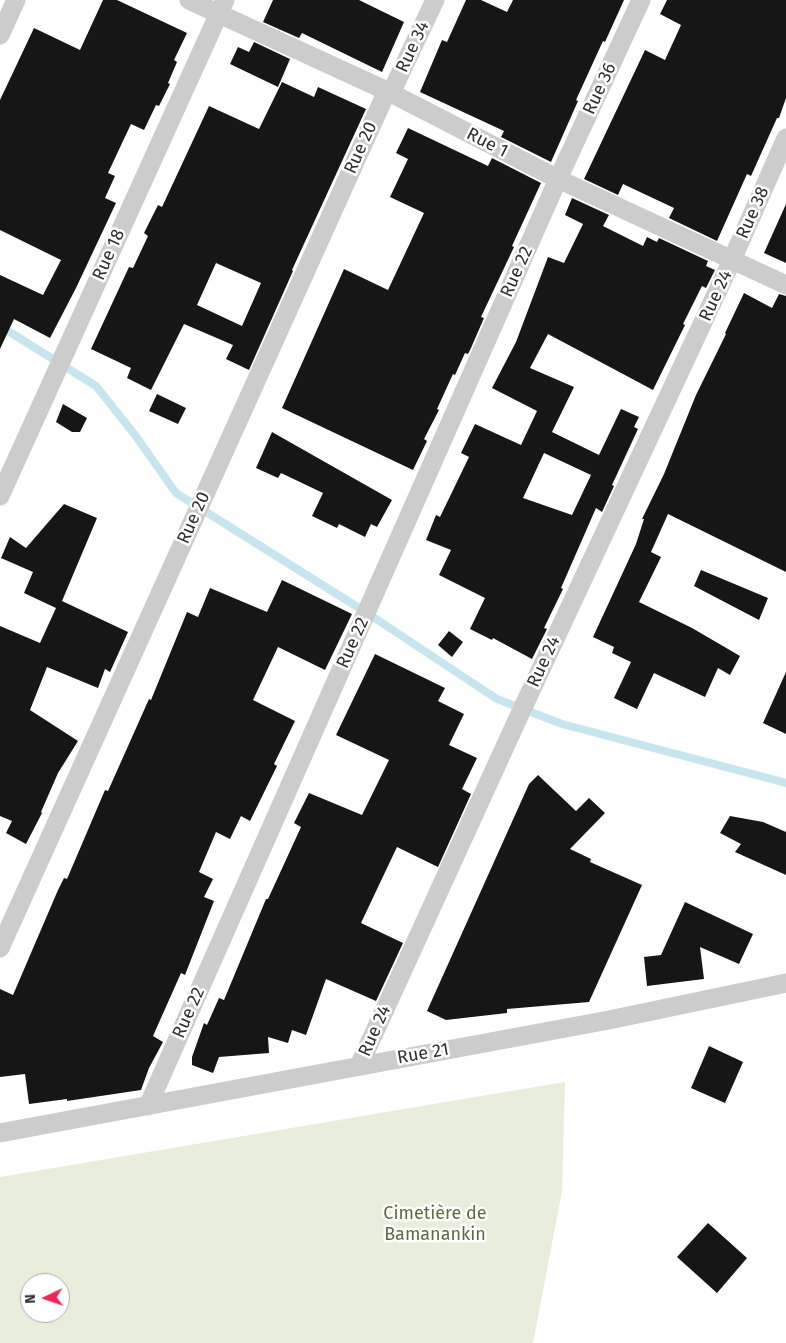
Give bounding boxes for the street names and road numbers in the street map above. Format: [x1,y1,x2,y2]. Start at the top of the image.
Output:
street label: Rue 34 [392,18,434,76]
street label: Rue 36 [579,60,621,118]
street label: Rue 20 [340,119,382,177]
street label: Rue 1 [463,123,511,163]
street label: Rue 38 [732,184,774,242]
street label: Rue 18 [88,226,130,284]
street label: Rue 22 [496,243,538,301]
street label: Rue 24 [695,267,737,325]
street label: Rue 20 [173,489,215,547]
street label: Rue 22 [332,614,374,672]
street label: Rue 24 [523,633,565,691]
street label: Rue 22 [168,984,210,1042]
street label: Rue 24 [354,1002,396,1060]
street label: Rue 21 [395,1039,451,1069]

